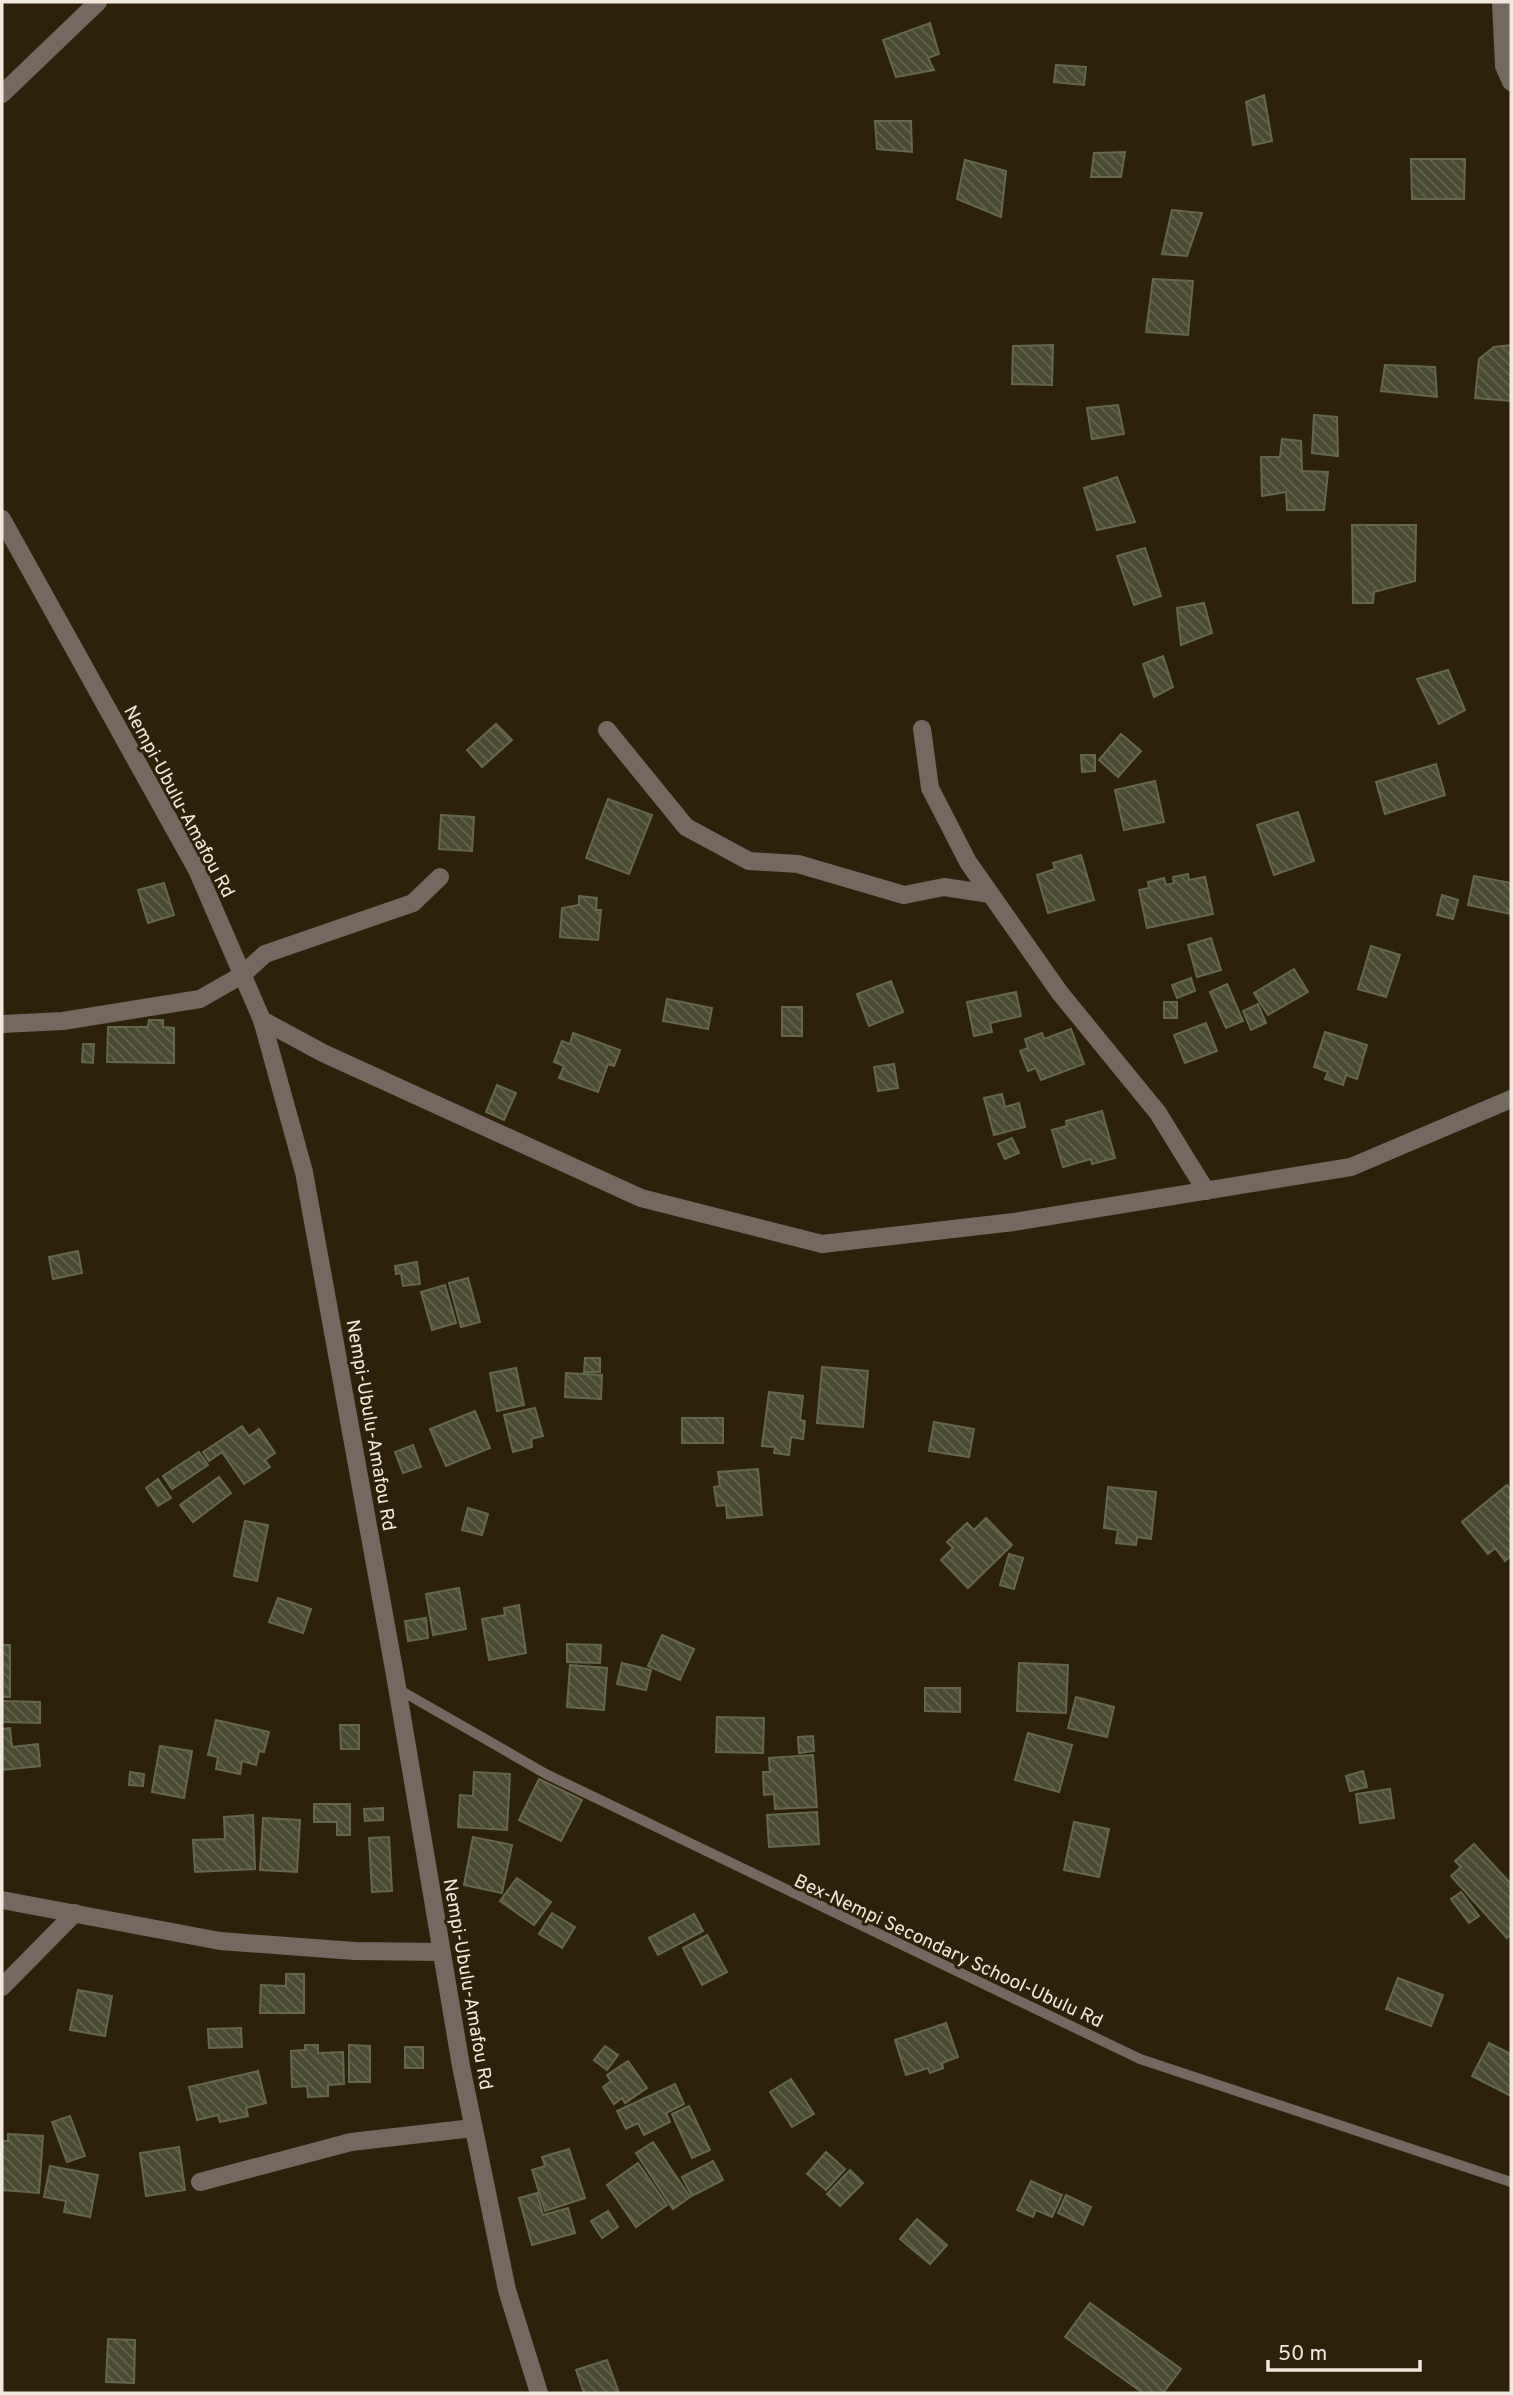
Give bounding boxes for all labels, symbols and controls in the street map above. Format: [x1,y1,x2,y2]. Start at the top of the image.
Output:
street label: Nempi-Ubulu-Amafou Rd [117,702,239,902]
street label: Nempi-Ubulu-Amafou Rd [340,1318,400,1533]
street label: Bex-Nempi Secondary School-Ubulu Rd [790,1870,1106,2034]
street label: Nempi-Ubulu-Amafou Rd [437,1877,497,2092]
scale bar [1268,2328,1420,2372]
text: 50 m [1278,2341,1327,2368]

